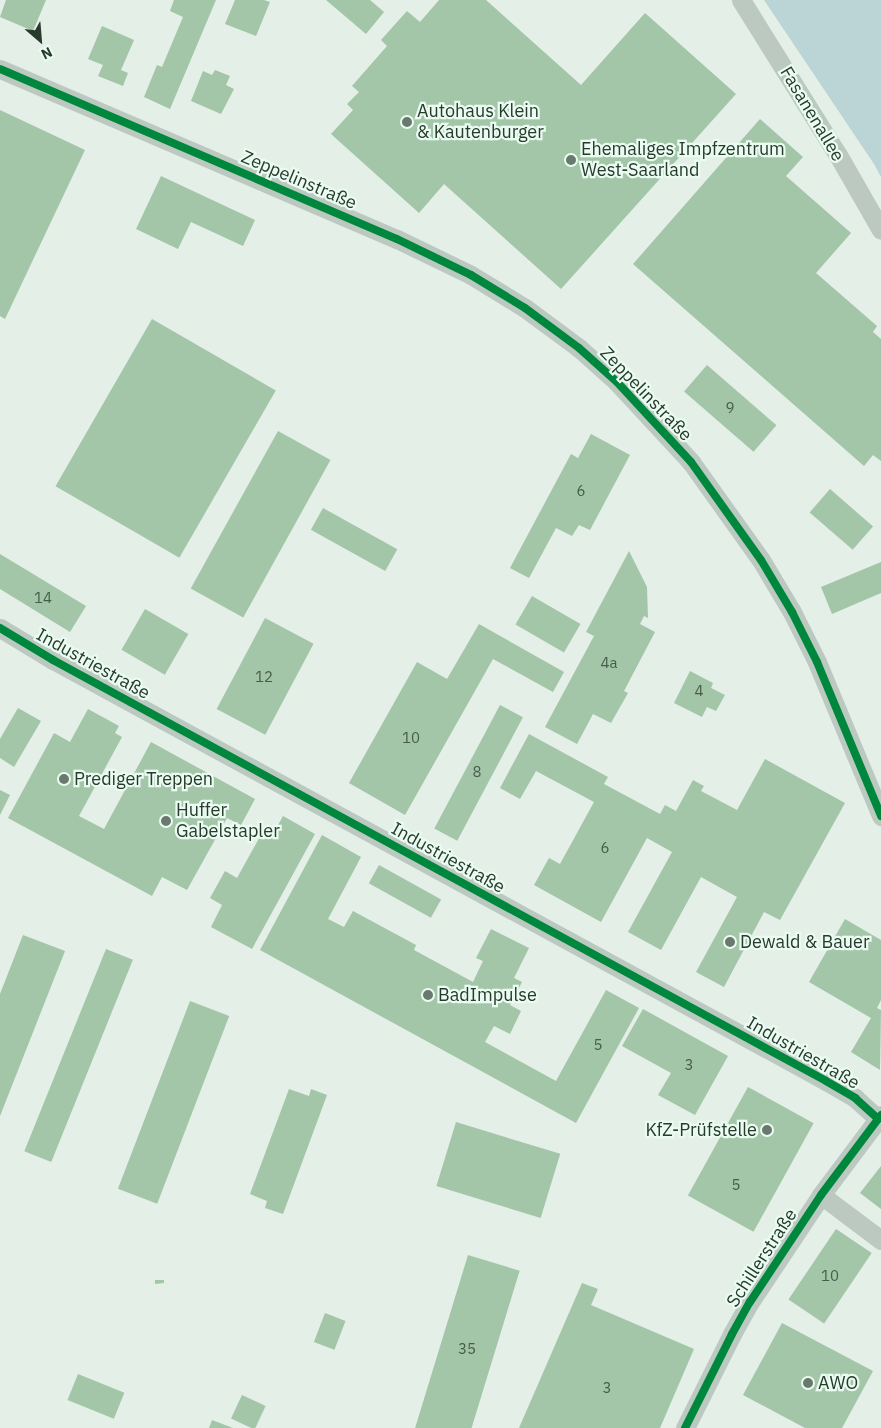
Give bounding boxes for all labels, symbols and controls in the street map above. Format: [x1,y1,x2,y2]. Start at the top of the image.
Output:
north arrow [15,15,65,65]
text: N [38,43,55,64]
street label: Fasanenallee [775,63,849,165]
place label: Autohaus Klein & Kautenburger [417,101,544,144]
marker: Autohaus Klein & Kautenburger [401,116,413,128]
place label: Ehemaliges Impfzentrum West-Saarland [581,139,785,182]
street label: Zeppelinstraße [238,146,360,214]
marker: Ehemaliges Impfzentrum West-Saarland [565,154,577,166]
street label: Zeppelinstraße [595,342,697,446]
house number: 9 [726,399,734,417]
house number: 6 [577,482,585,500]
house number: 14 [34,589,52,607]
street label: Industriestraße [32,624,154,704]
house number: 4a [600,654,618,672]
house number: 12 [255,668,273,686]
house number: 4 [695,682,703,700]
house number: 10 [402,729,420,747]
house number: 8 [473,763,481,781]
place label: Prediger Treppen [74,768,213,790]
marker: Prediger Treppen [58,773,70,785]
place label: Huffer Gabelstapler [176,800,280,842]
marker: Huffer Gabelstapler [160,815,172,827]
street label: Industriestraße [387,818,509,898]
house number: 6 [601,839,609,857]
place label: Dewald & Bauer [740,931,870,953]
marker: Dewald & Bauer [724,936,736,948]
place label: BadImpulse [438,984,537,1006]
marker: BadImpulse [422,989,434,1001]
street label: Industriestraße [743,1012,863,1094]
house number: 5 [594,1036,602,1054]
house number: 3 [685,1056,693,1074]
place label: KfZ-Prüfstelle [645,1119,757,1141]
marker: KfZ-Prüfstelle [761,1124,773,1136]
house number: 5 [732,1176,740,1194]
street label: Schillerstraße [722,1205,802,1311]
house number: 10 [821,1267,839,1285]
house number: 35 [458,1340,476,1358]
place label: AWO [818,1372,858,1394]
marker: AWO [802,1377,814,1389]
house number: 3 [603,1379,611,1397]

